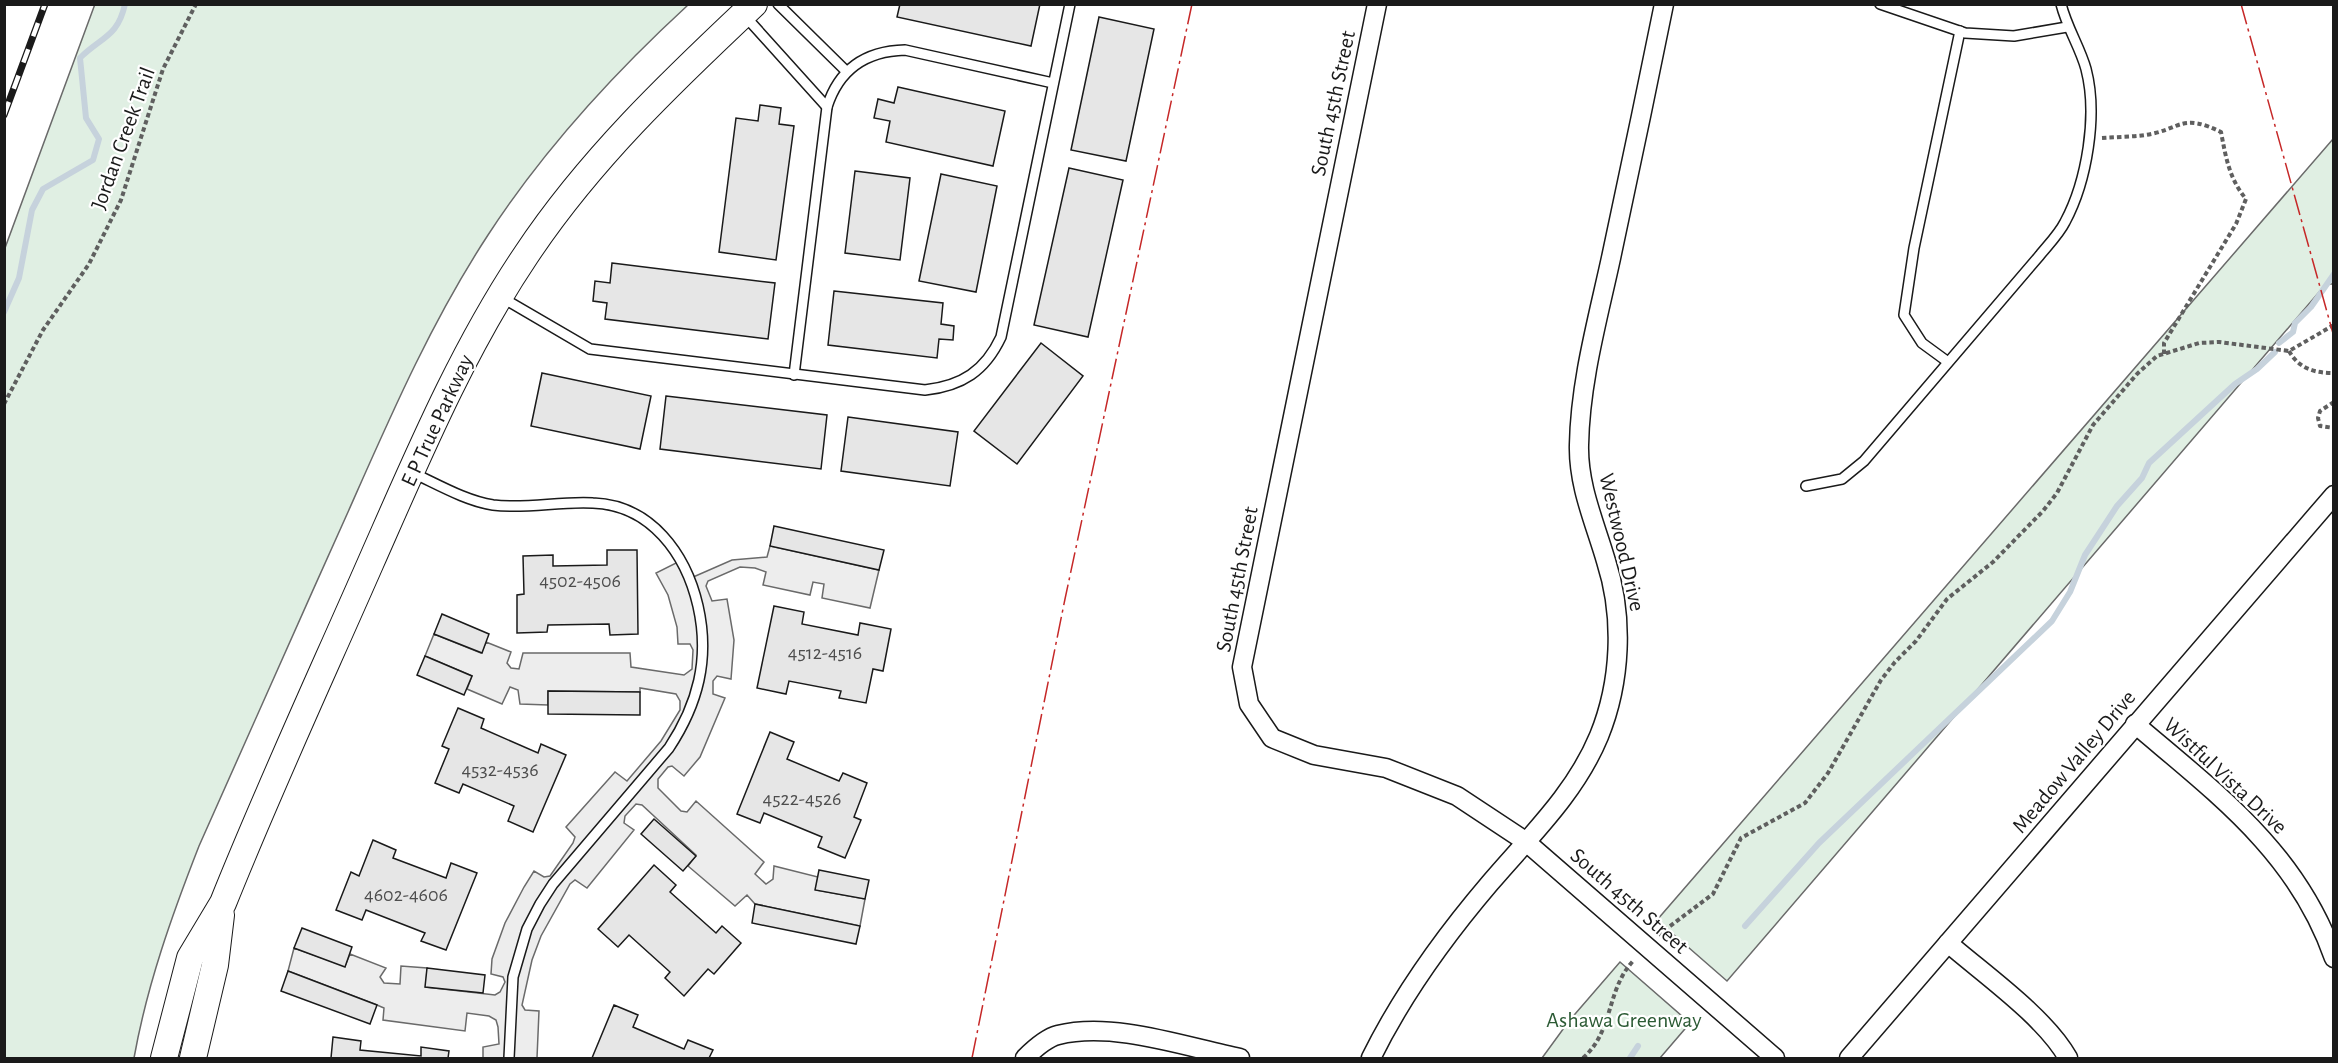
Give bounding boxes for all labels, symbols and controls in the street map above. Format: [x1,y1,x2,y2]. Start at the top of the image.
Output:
street label: South 45th Street [1307,29,1359,178]
street label: Jordan Creek Trail [87,64,159,212]
street label: E P True Parkway [397,351,477,490]
street label: Westwood Drive [1595,471,1649,613]
street label: South 45th Street [1212,505,1262,654]
house number: 4502-4506 [539,571,621,591]
house number: 4512-4516 [788,643,862,663]
street label: Meadow Valley Drive [2008,686,2140,837]
street label: Wistful Vista Drive [2159,713,2291,838]
house number: 4532-4536 [461,760,539,780]
house number: 4522-4526 [763,789,841,809]
street label: South 45th Street [1566,844,1692,958]
house number: 4602-4606 [364,885,448,905]
park label: Ashawa Greenway [1546,1009,1702,1031]

